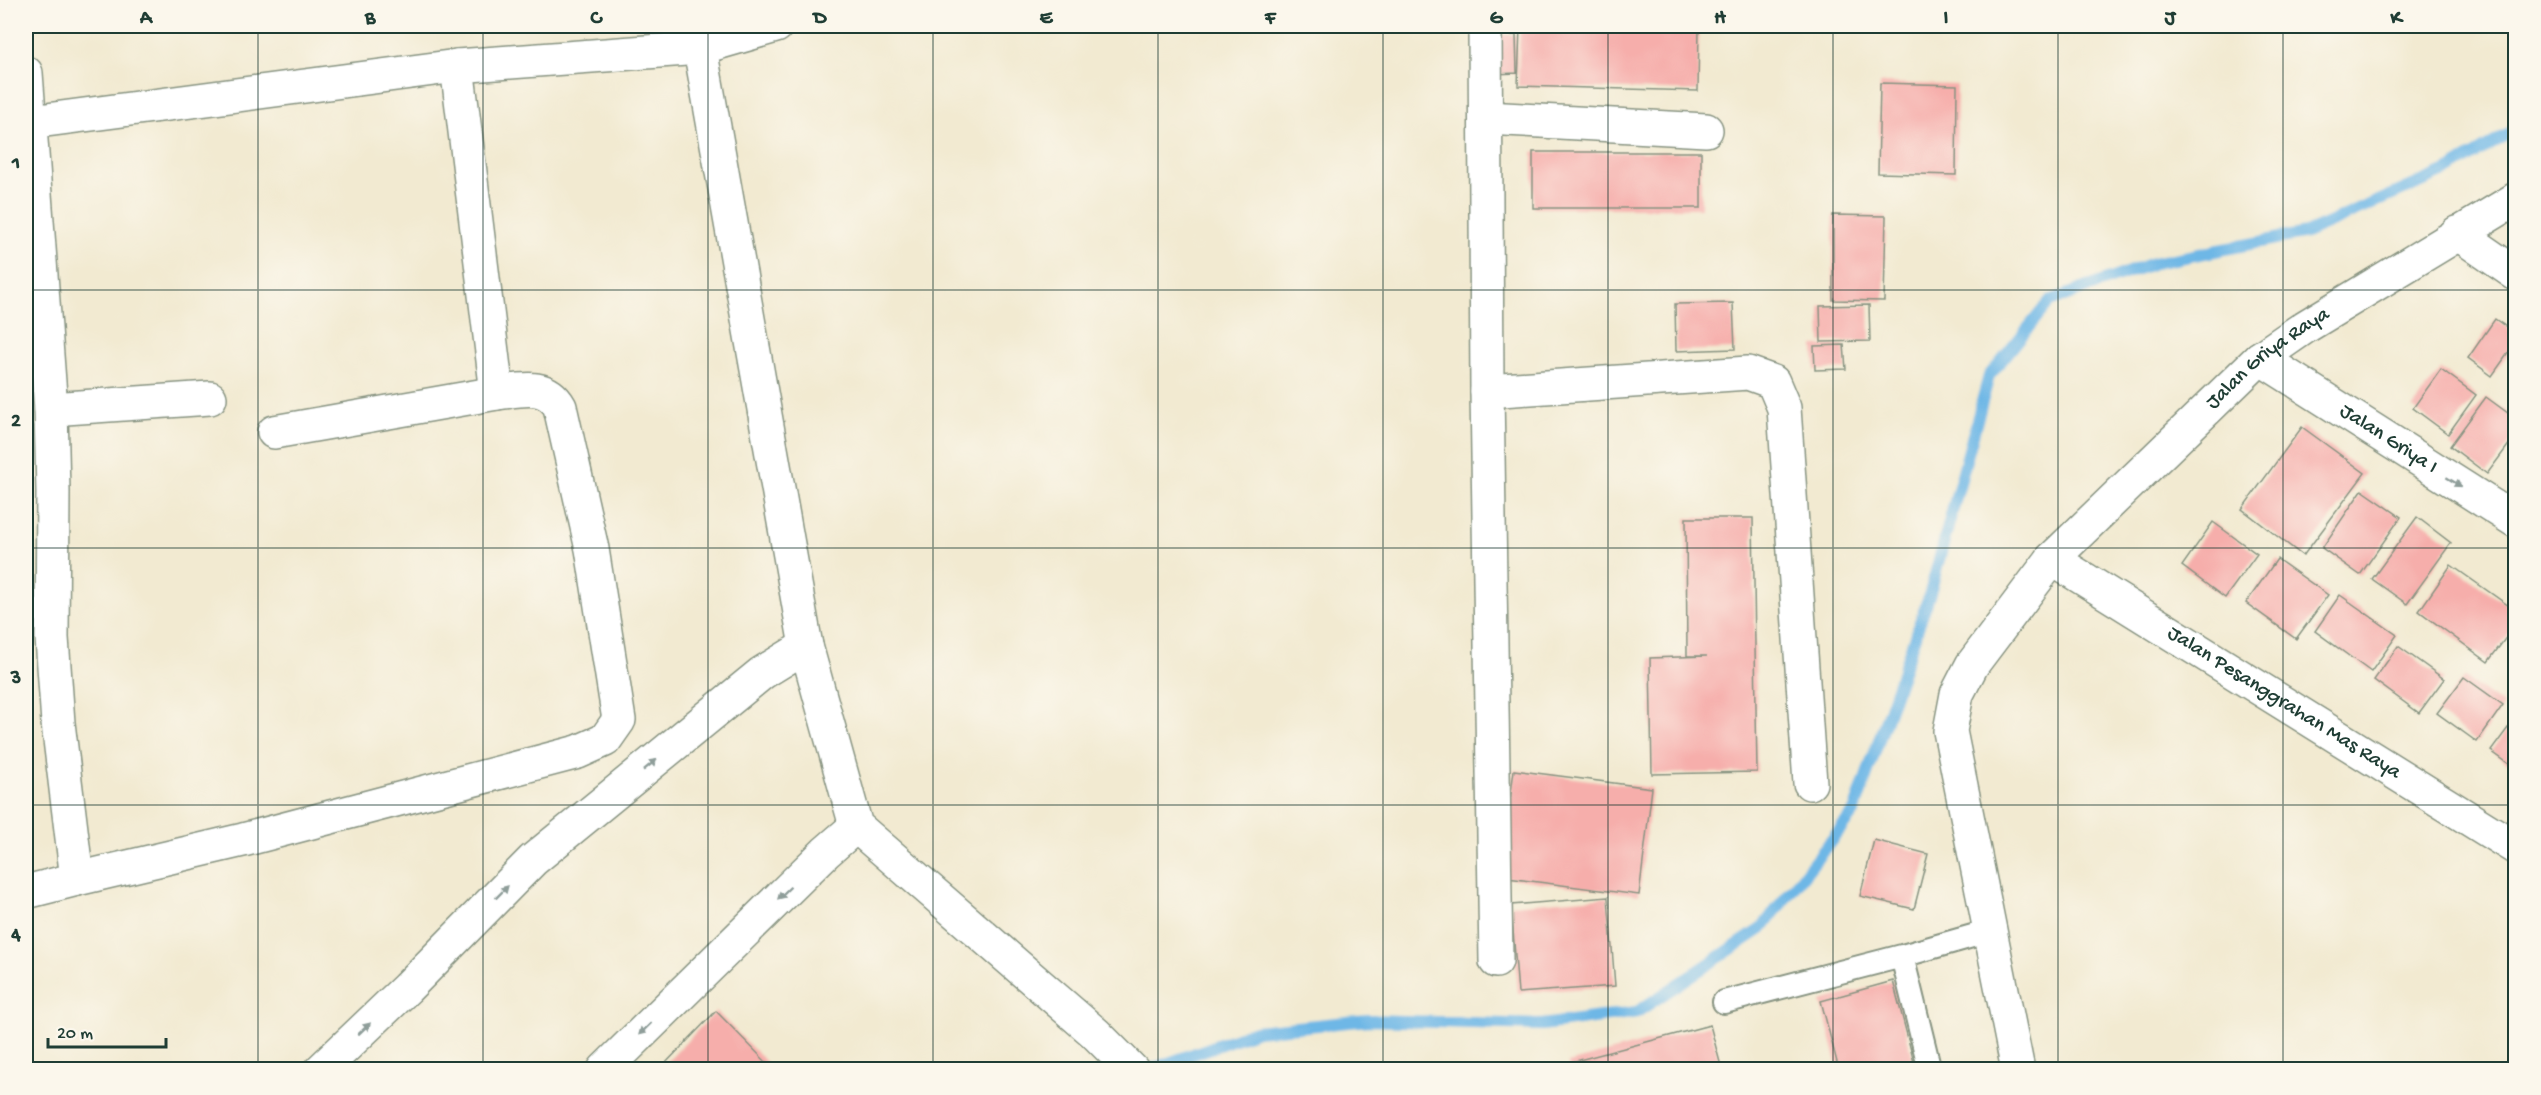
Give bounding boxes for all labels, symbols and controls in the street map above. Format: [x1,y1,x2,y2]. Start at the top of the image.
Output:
text: A [139,8,154,31]
text: B [364,8,376,31]
text: C [590,8,604,31]
text: D [811,8,827,31]
text: E [1040,8,1054,31]
text: F [1264,8,1277,31]
text: G [1490,8,1504,31]
text: H [1714,8,1726,31]
text: I [1944,8,1949,31]
text: J [2164,8,2177,31]
text: K [2389,8,2404,31]
text: 1 [11,153,20,176]
street label: Jalan Griya Raya [2201,302,2336,415]
street label: Jalan Griya I [2335,399,2442,480]
text: 2 [11,411,21,434]
one-way arrow [2446,477,2462,488]
street label: Jalan Pesanggrahan Mas Raya [2162,621,2406,786]
text: 3 [10,668,21,691]
one-way arrow [642,759,657,772]
one-way arrow [495,884,509,899]
one-way arrow [778,885,792,899]
text: 4 [10,925,21,948]
scale bar [48,1011,166,1049]
one-way arrow [356,1022,371,1036]
one-way arrow [639,1022,653,1036]
text: 20 m [57,1024,93,1045]

